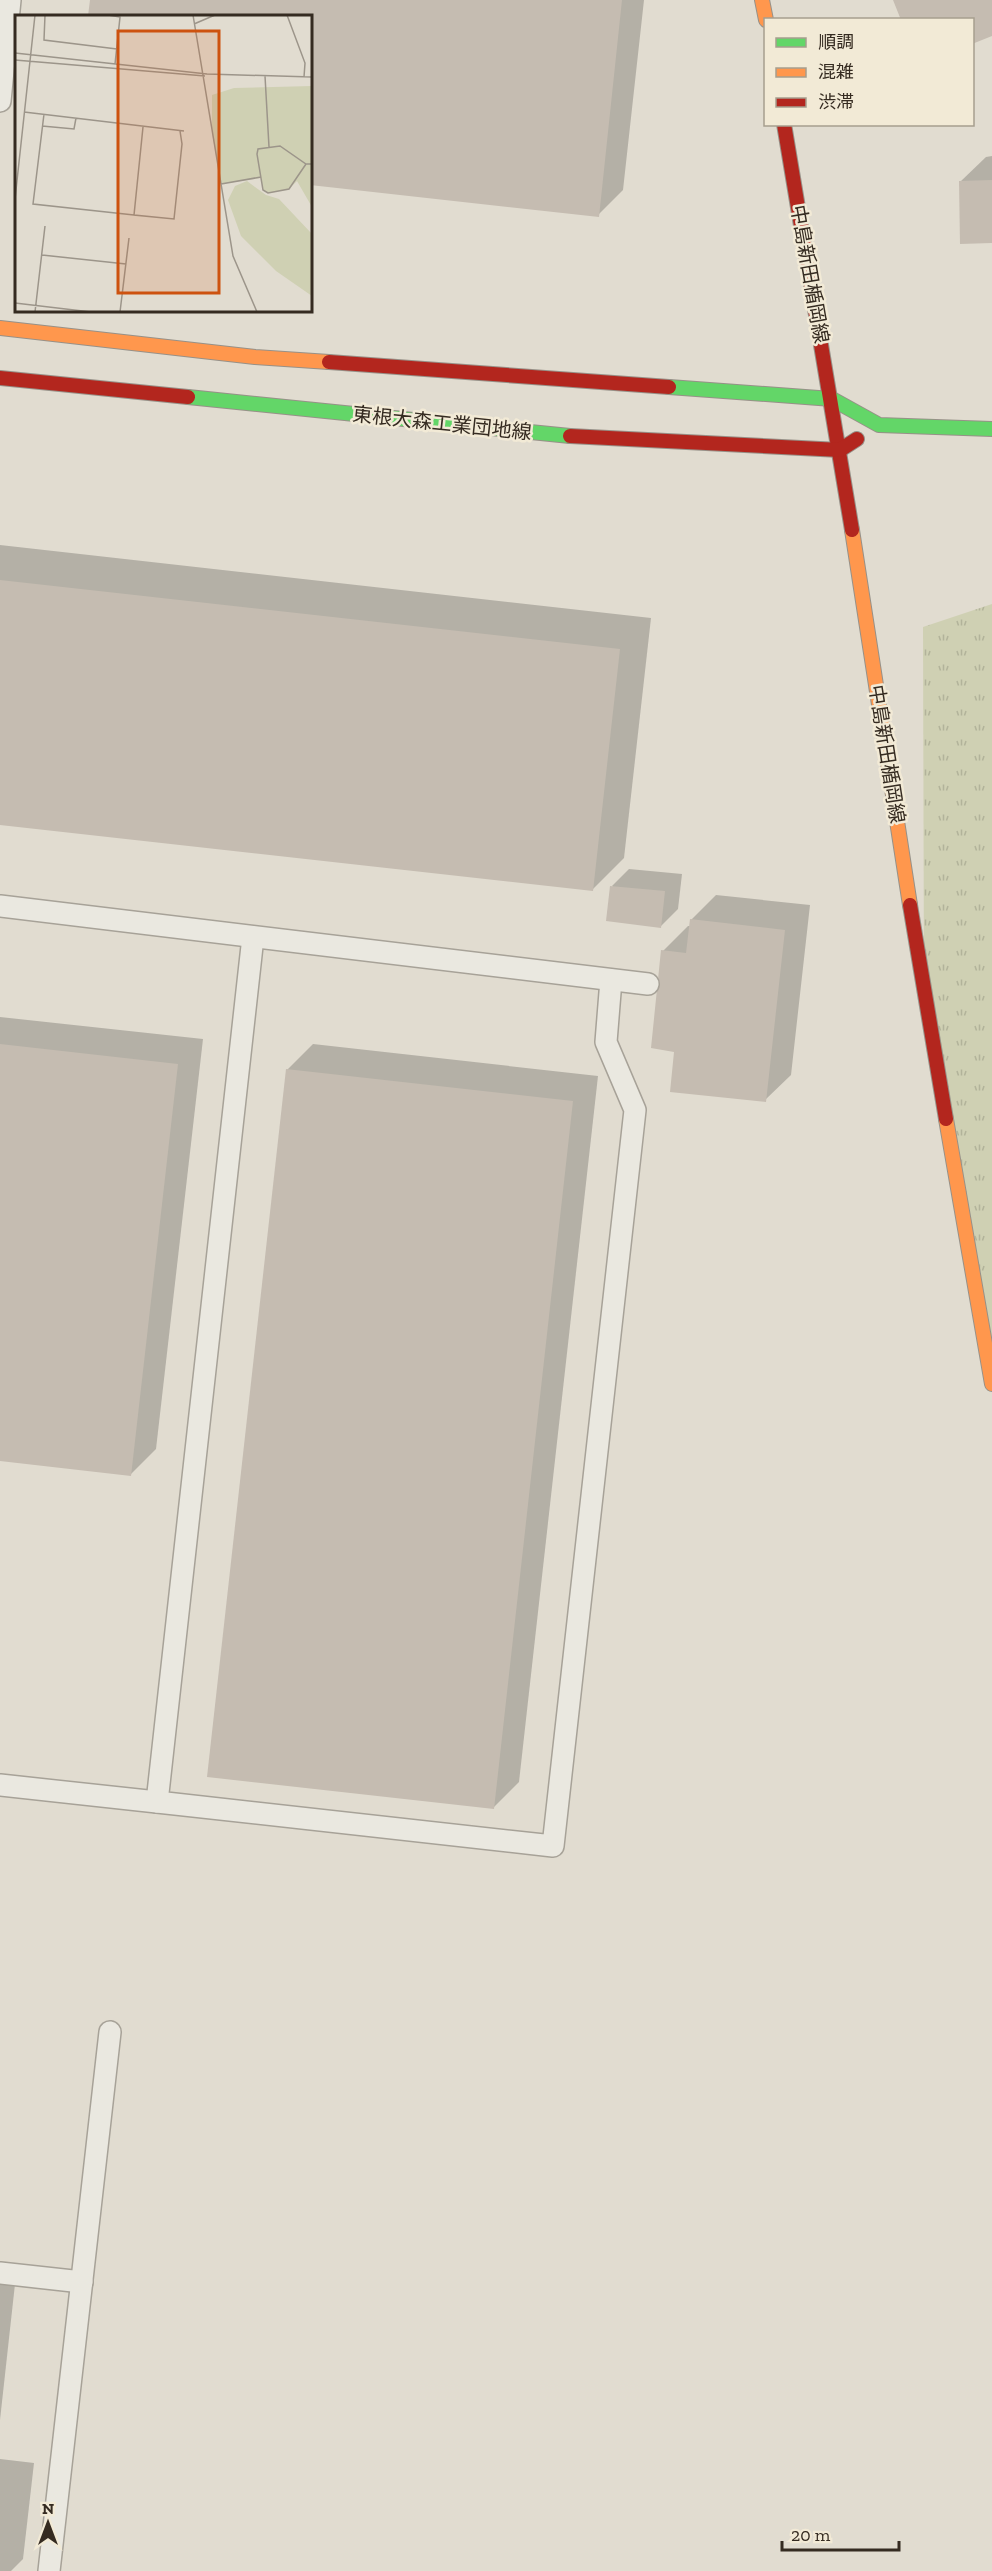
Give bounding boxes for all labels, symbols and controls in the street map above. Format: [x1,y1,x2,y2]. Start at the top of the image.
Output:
inset map [15,15,312,312]
legend [764,18,974,126]
text: 順調 [818,31,854,53]
text: 混雑 [818,61,854,83]
text: 渋滞 [818,91,854,113]
street label: 中島新田楯岡線 [786,203,834,345]
street label: 東根大森工業団地線 [351,402,533,444]
street label: 中島新田楯岡線 [864,683,910,825]
north arrow [18,2493,78,2553]
text: N [42,2499,54,2518]
scale bar [782,2514,899,2552]
text: 20 m [791,2524,831,2546]

